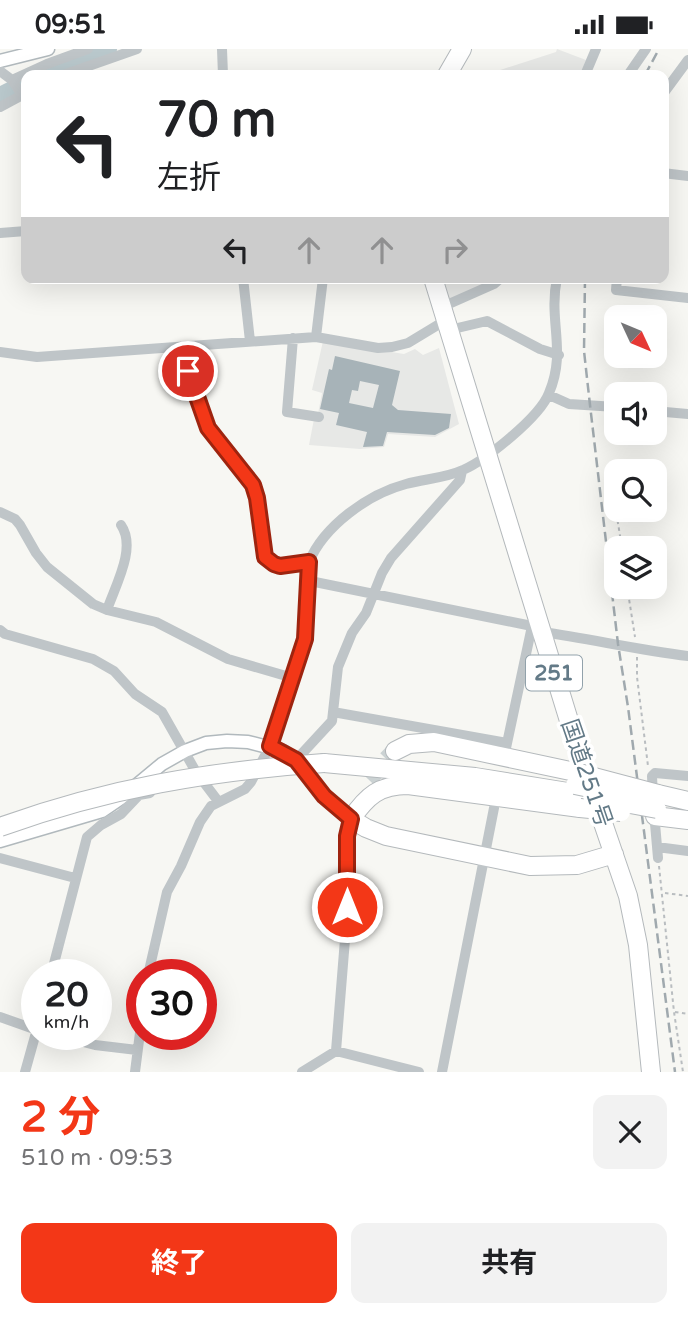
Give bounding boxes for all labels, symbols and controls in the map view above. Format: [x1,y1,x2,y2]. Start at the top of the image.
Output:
text: 09:51 [35,9,107,40]
text: 70 m [157,91,276,150]
icon: left [42,98,133,189]
text: 左折 [157,159,221,197]
icon: left [217,231,255,269]
icon: ahead [290,231,328,269]
icon: ahead [363,231,401,269]
icon: right [436,231,474,269]
north arrow [604,305,667,367]
map controls [604,305,667,599]
pin [158,341,218,401]
icon: arrive [169,352,207,390]
button: sound [604,382,667,445]
button: search [604,459,667,522]
button: layers [604,536,667,599]
road number: 251 [526,655,582,691]
street label: 国道251号 [555,716,618,831]
position arrow [310,870,384,944]
speed limit sign: 30 [126,959,217,1050]
text: 20 [45,974,88,1016]
text: km/h [44,1011,89,1033]
text: 2 分 [21,1092,100,1143]
button: close [593,1095,667,1169]
text: 510 m · 09:53 [21,1144,173,1172]
button: 終了 [21,1223,337,1303]
button: 共有 [351,1223,667,1303]

